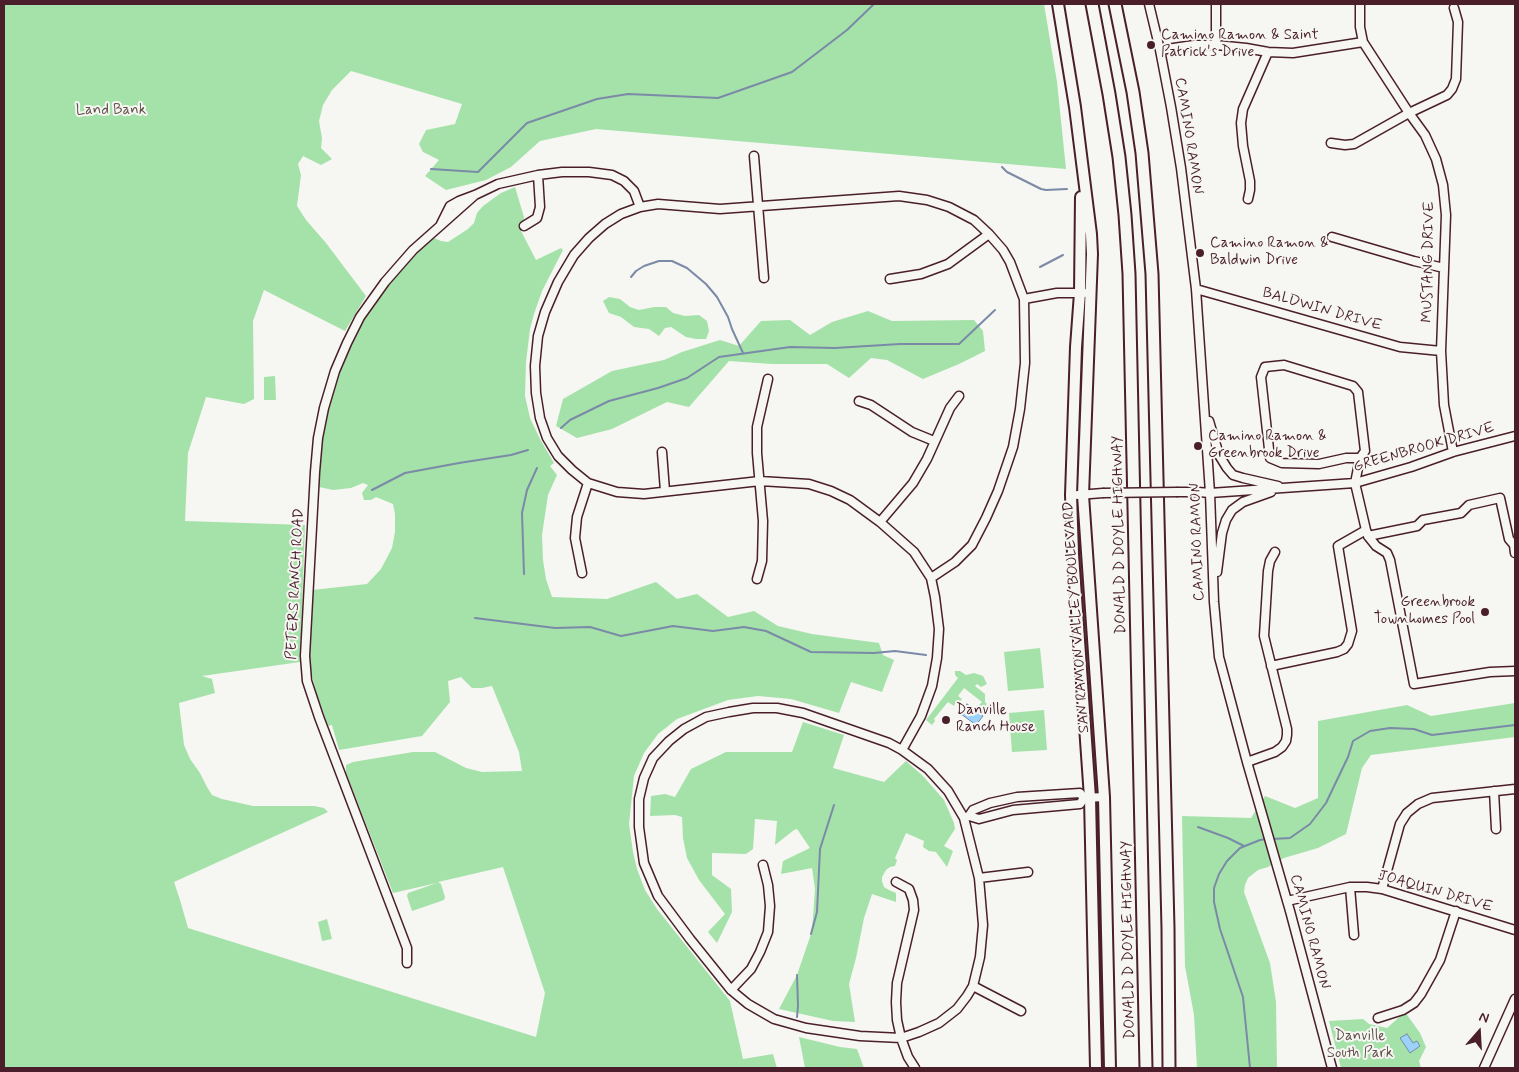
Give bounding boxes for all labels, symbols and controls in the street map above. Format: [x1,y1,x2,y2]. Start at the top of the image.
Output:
place label: Camino Ramon & Saint Patrick's Drive [1161,27,1319,62]
marker: Camino Ramon & Saint Patrick's Drive [1145,39,1157,51]
street label: CAMINO RAMON [1170,76,1206,196]
park label: Land Bank [76,102,146,120]
street label: MUSTANG DRIVE [1419,201,1439,323]
place label: Camino Ramon & Baldwin Drive [1210,235,1329,270]
marker: Camino Ramon & Baldwin Drive [1194,247,1206,259]
street label: BALDWIN DRIVE [1260,284,1384,336]
street label: GREENBROOK DRIVE [1351,419,1497,477]
place label: Camino Ramon & Greenbrook Drive [1208,428,1327,463]
street label: DONALD D DOYLE HIGHWAY [1109,436,1131,634]
marker: Camino Ramon & Greenbrook Drive [1192,440,1204,452]
street label: CAMINO RAMON [1187,483,1209,601]
street label: SAN RAMON VALLEY BOULEVARD [1060,501,1094,733]
street label: PETERS RANCH ROAD [283,508,309,660]
place label: Greenbrook Townhomes Pool [1374,594,1475,629]
marker: Greenbrook Townhomes Pool [1479,606,1491,618]
place label: Danville Ranch House [956,702,1035,737]
marker: Danville Ranch House [940,714,952,726]
street label: DONALD D DOYLE HIGHWAY [1118,841,1140,1039]
street label: JOAQUIN DRIVE [1376,867,1494,917]
street label: CAMINO RAMON [1285,873,1333,991]
north arrow [1454,1007,1504,1057]
text: N [1477,1008,1491,1028]
park label: Danville South Park [1327,1028,1393,1063]

